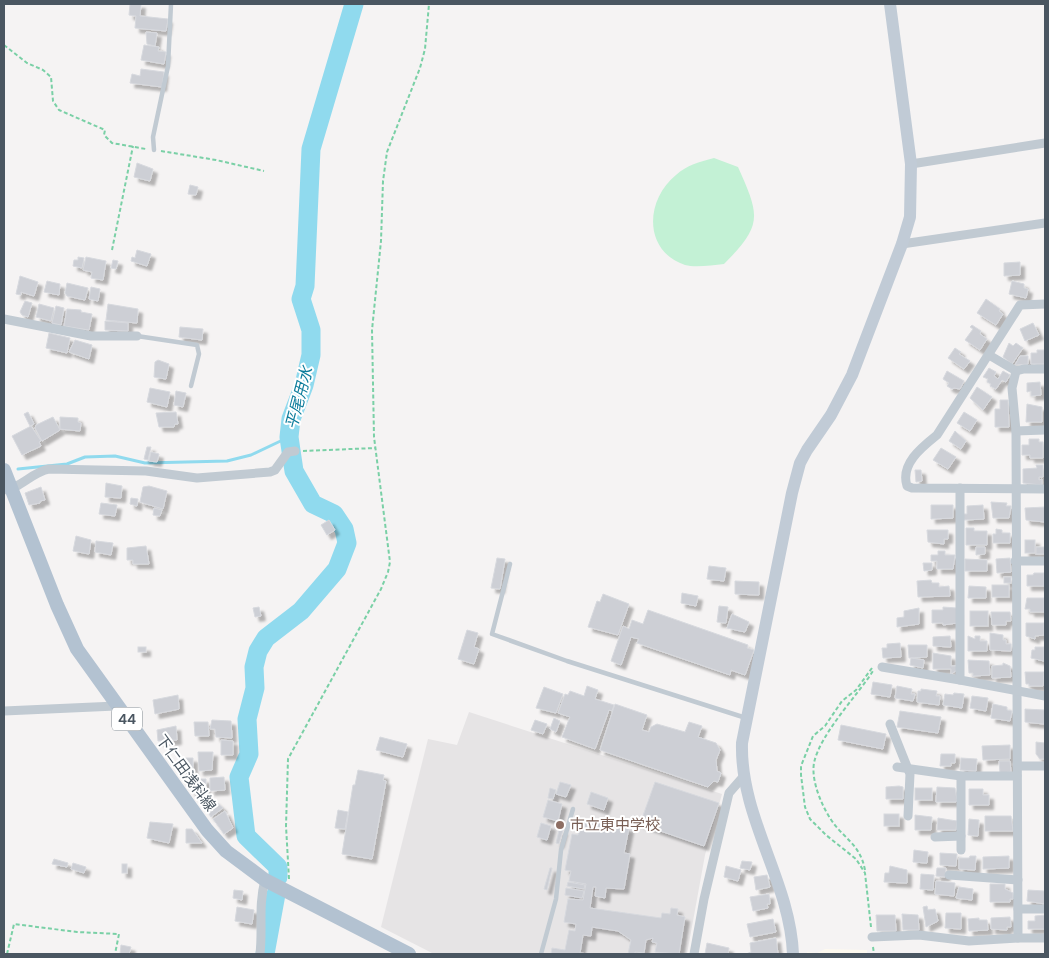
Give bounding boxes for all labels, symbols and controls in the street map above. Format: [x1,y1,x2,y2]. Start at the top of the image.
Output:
water label: 平尾用水 [281,362,318,432]
road number: 44 [112,708,142,731]
street label: 下仁田浅科線 [151,731,221,815]
place label: 市立東中学校 [570,815,660,835]
marker: 市立東中学校 [554,819,566,831]

